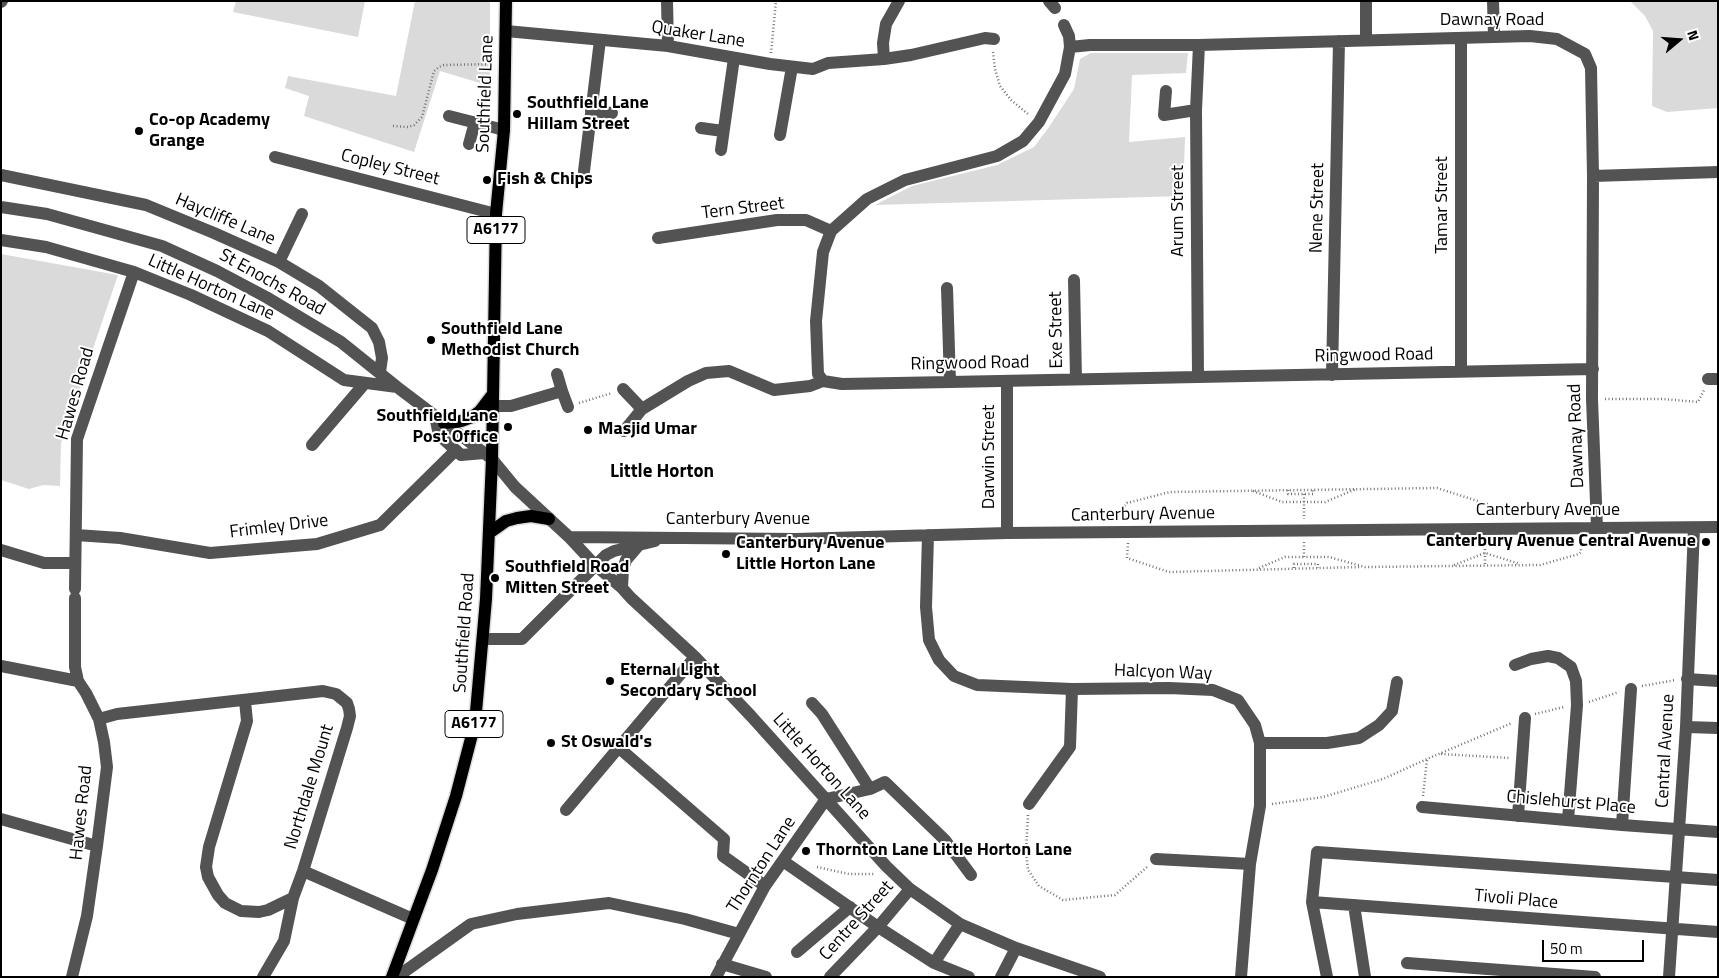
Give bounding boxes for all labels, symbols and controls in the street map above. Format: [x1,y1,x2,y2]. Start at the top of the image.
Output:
street label: Dawnay Road [1440,10,1544,32]
north arrow [1654,15,1704,65]
street label: Quaker Lane [650,17,746,53]
text: N [1682,27,1705,43]
street label: Southfield Lane [473,35,499,153]
place label: Southfield Lane Hillam Street [527,93,649,136]
marker: Southfield Lane Hillam Street [511,108,523,120]
place label: Co-op Academy Grange [149,110,270,152]
marker: Co-op Academy Grange [133,125,145,137]
street label: Copley Street [339,145,441,191]
street label: Tamar Street [1432,156,1454,254]
street label: Nene Street [1306,163,1330,253]
street label: Arum Street [1168,165,1190,257]
place label: Fish & Chips [497,169,593,191]
marker: Fish & Chips [481,174,493,186]
street label: Haycliffe Lane [172,189,278,251]
street label: Tern Street [700,193,786,225]
road number: A6177 [467,216,525,244]
street label: St Enochs Road [215,245,329,321]
street label: Little Horton Lane [144,250,278,326]
street label: Exe Street [1046,291,1068,369]
place label: Southfield Lane Methodist Church [441,319,579,362]
marker: Southfield Lane Methodist Church [425,334,437,346]
street label: Ringwood Road [1314,344,1434,368]
street label: Hawes Road [53,345,99,443]
street label: Ringwood Road [910,352,1030,376]
street label: Dawnay Road [1564,383,1590,489]
street label: Darwin Street [979,405,1001,509]
place label: Southfield Lane Post Office [376,406,498,448]
place label: Masjid Umar [598,419,697,441]
marker: Southfield Lane Post Office [502,421,514,433]
marker: Masjid Umar [582,424,594,436]
district label: Little Horton [610,461,714,483]
street label: Canterbury Avenue [1476,500,1620,522]
street label: Canterbury Avenue [1071,503,1215,527]
street label: Canterbury Avenue [666,509,810,531]
street label: Frimley Drive [228,510,330,544]
place label: Canterbury Avenue Central Avenue [1426,531,1696,553]
place label: Canterbury Avenue Little Horton Lane [736,533,884,576]
marker: Canterbury Avenue Central Avenue [1700,536,1712,548]
marker: Canterbury Avenue Little Horton Lane [720,548,732,560]
place label: Southfield Road Mitten Street [505,557,629,600]
street label: Southfield Road [450,572,480,694]
marker: Southfield Road Mitten Street [489,572,501,584]
place label: Eternal Light Secondary School [620,660,757,702]
street label: Halcyon Way [1114,660,1212,686]
marker: Eternal Light Secondary School [604,675,616,687]
street label: Central Avenue [1652,693,1680,809]
street label: Little Horton Lane [767,709,875,825]
road number: A6177 [445,711,503,738]
street label: Northdale Mount [281,722,339,852]
place label: St Oswald's [561,732,652,754]
marker: St Oswald's [545,737,557,749]
street label: Hawes Road [66,765,98,861]
street label: Chislehurst Place [1505,787,1637,819]
street label: Thornton Lane [723,813,801,917]
place label: Thornton Lane Little Horton Lane [816,840,1072,862]
marker: Thornton Lane Little Horton Lane [800,845,812,857]
street label: Centre Street [815,877,899,965]
street label: Tivoli Place [1473,886,1559,914]
scale bar [1544,930,1646,962]
text: 50 m [1550,937,1583,960]

